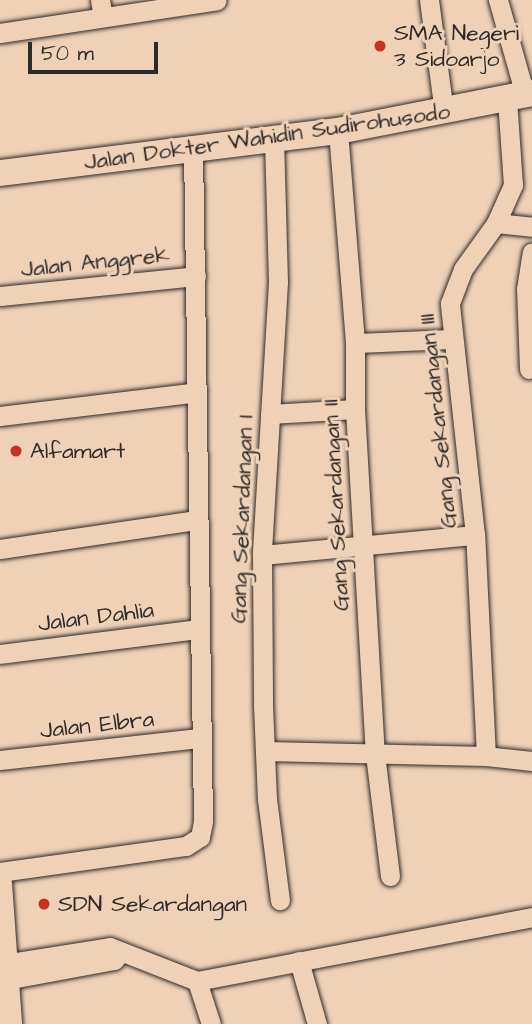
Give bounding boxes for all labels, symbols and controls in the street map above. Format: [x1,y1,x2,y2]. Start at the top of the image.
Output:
place label: SMA Negeri 3 Sidoarjo [394,19,519,73]
scale bar [32,28,161,72]
marker: SMA Negeri 3 Sidoarjo [372,38,388,54]
text: 50 m [41,39,94,68]
street label: Jalan Dokter Wahidin Sudirohusodo [82,98,452,176]
street label: Jalan Anggrek [19,240,171,284]
street label: Gang Sekardangan III [413,312,463,530]
street label: Gang Sekardangan II [317,398,355,612]
street label: Gang Sekardangan I [225,414,259,624]
place label: Alfamart [30,437,125,465]
marker: Alfamart [8,443,24,459]
street label: Jalan Dahlia [36,596,156,638]
street label: Jalan Elbra [39,705,155,745]
place label: SDN Sekardangan [58,890,247,918]
marker: SDN Sekardangan [36,896,52,912]

